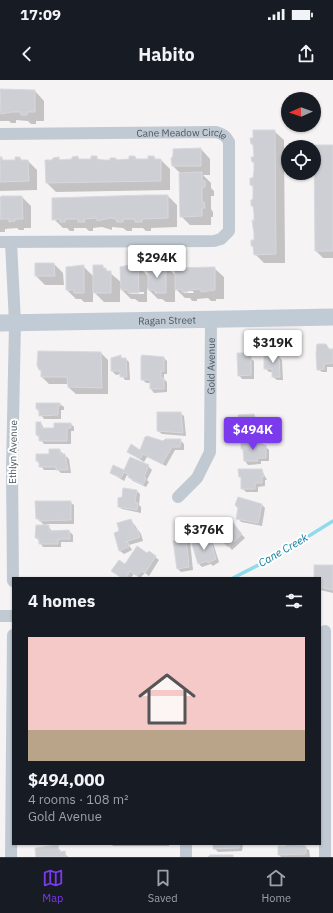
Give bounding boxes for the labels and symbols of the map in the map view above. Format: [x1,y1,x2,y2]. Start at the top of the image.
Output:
north arrow [281,92,321,132]
street label: Cane Meadow Circle [136,125,231,143]
pin: $294K [129,245,185,279]
street label: Ragan Street [138,313,196,327]
pin: $319K [245,330,301,364]
street label: Gold Avenue [204,337,217,394]
pin: $494K [225,417,281,451]
street label: Ethlyn Avenue [6,419,20,484]
pin: $376K [176,517,232,551]
water label: Cane Creek [256,530,311,570]

